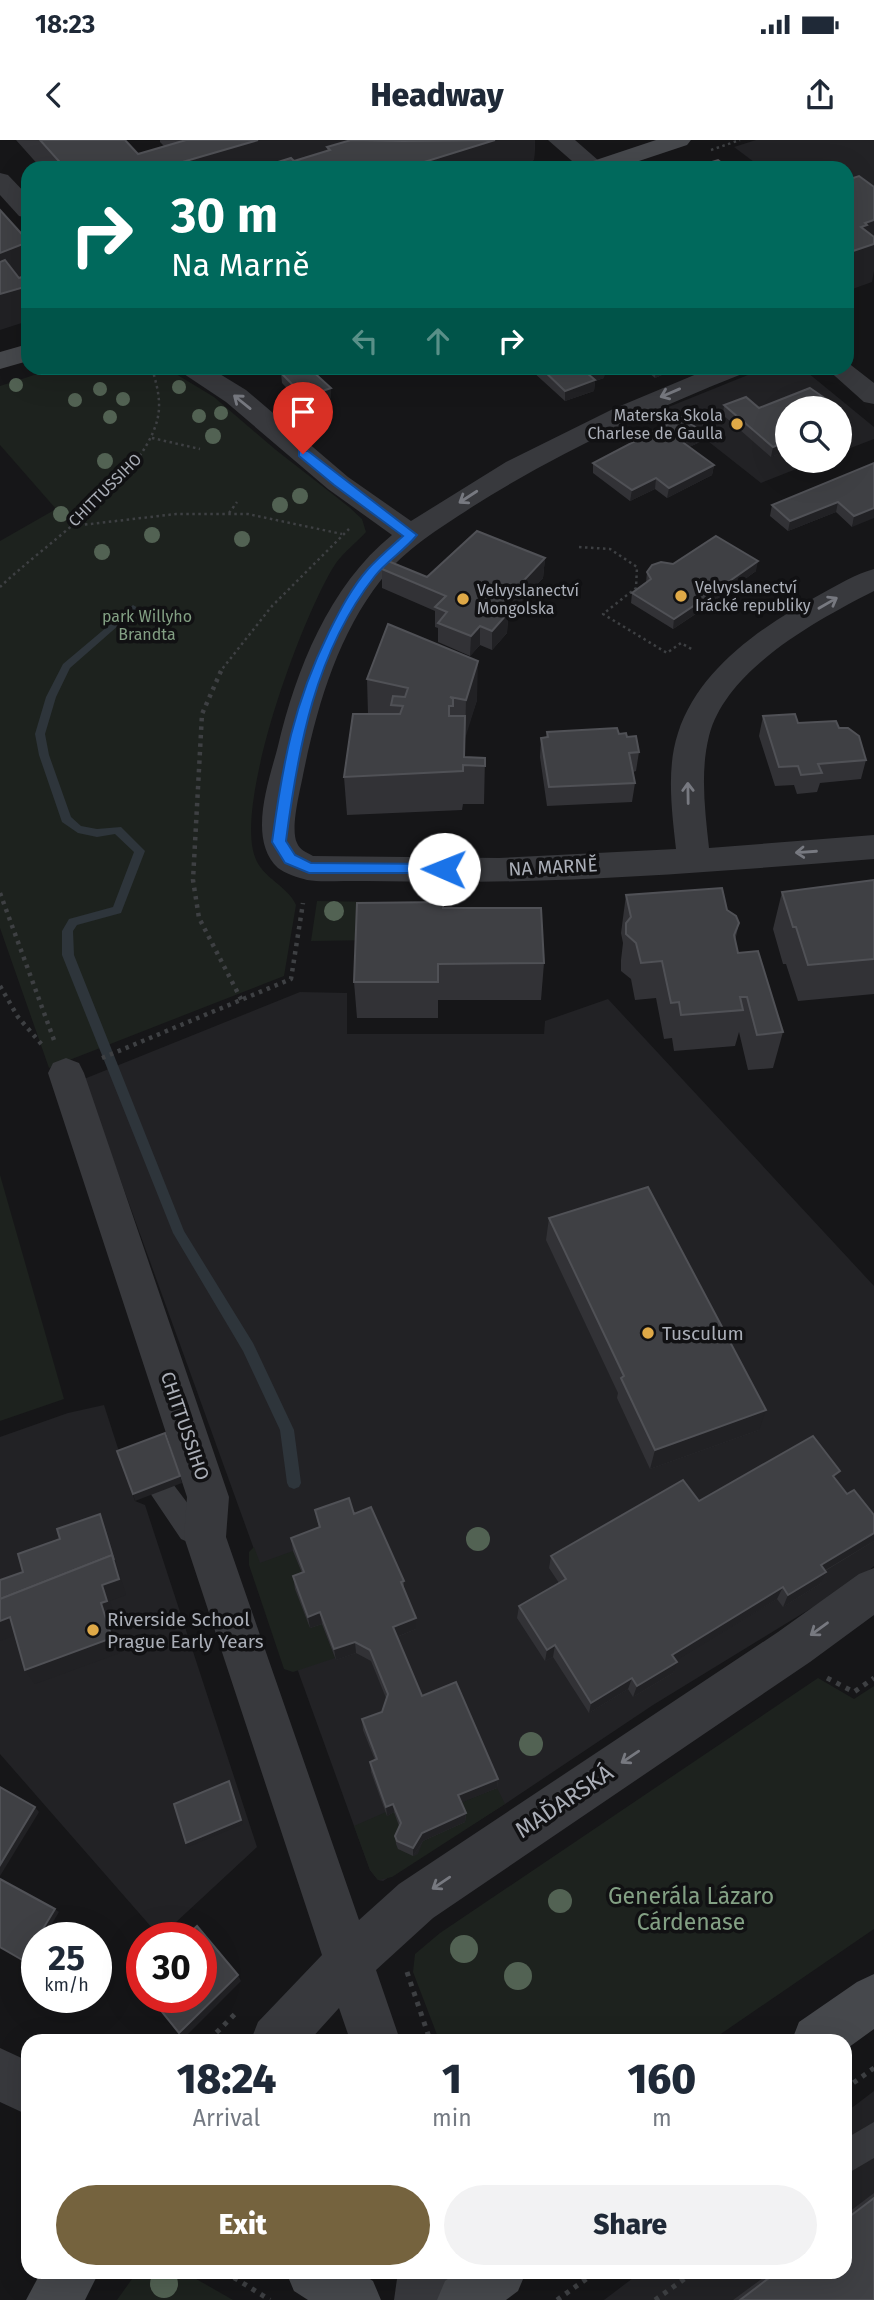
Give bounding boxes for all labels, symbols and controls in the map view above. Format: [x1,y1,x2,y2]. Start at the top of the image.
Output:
text: 18:23 [35,9,95,40]
icon: back [35,76,73,114]
text: Headway [370,76,504,114]
icon: share [801,76,839,114]
text: 30 m [171,186,278,245]
icon: right [56,189,147,280]
text: Na Marně [171,246,310,284]
icon: left [346,322,384,360]
icon: ahead [419,322,457,360]
icon: right [492,322,530,360]
pin [273,382,333,454]
one-way arrow [659,388,681,401]
icon: arrive [284,393,322,431]
one-way arrow [233,394,251,409]
map controls [775,396,852,473]
button: search [775,396,852,473]
place label: Materska Skola Charlese de Gaulla [588,406,723,443]
marker: Materska Skola Charlese de Gaulla [729,416,745,432]
street label: CHITTUSSIHO [65,450,145,530]
one-way arrow [459,490,478,505]
place label: Velvyslanectví Irácké republiky [695,578,811,615]
place label: Velvyslanectví Mongolska [477,581,579,618]
marker: Velvyslanectví Irácké republiky [673,588,689,604]
marker: Velvyslanectví Mongolska [455,591,471,607]
one-way arrow [818,596,838,610]
park label: park Willyho Brandta [102,607,192,644]
one-way arrow [681,782,694,805]
position arrow [407,832,481,906]
one-way arrow [795,846,818,859]
street label: NA MARNĚ [508,853,598,881]
place label: Tusculum [662,1322,744,1345]
marker: Tusculum [640,1325,656,1341]
street label: CHITTUSSIHO [156,1369,214,1483]
place label: Riverside School Prague Early Years [107,1608,264,1653]
marker: Riverside School Prague Early Years [85,1622,101,1638]
one-way arrow [810,1622,829,1636]
one-way arrow [621,1750,641,1764]
street label: MAĎARSKÁ [509,1757,619,1844]
one-way arrow [432,1877,452,1891]
park label: Generála Lázaro Cárdenase [608,1882,774,1936]
speed limit sign: 30 [126,1922,217,2013]
text: 25 [48,1937,85,1979]
text: km/h [44,1974,89,1996]
text: 18:24 [177,2054,276,2104]
text: 1 [442,2054,462,2104]
text: 160 [627,2054,696,2104]
text: Arrival [193,2104,260,2132]
text: min [432,2104,472,2132]
text: m [652,2104,672,2132]
button: Exit [56,2185,430,2265]
button: Share [444,2185,817,2265]

